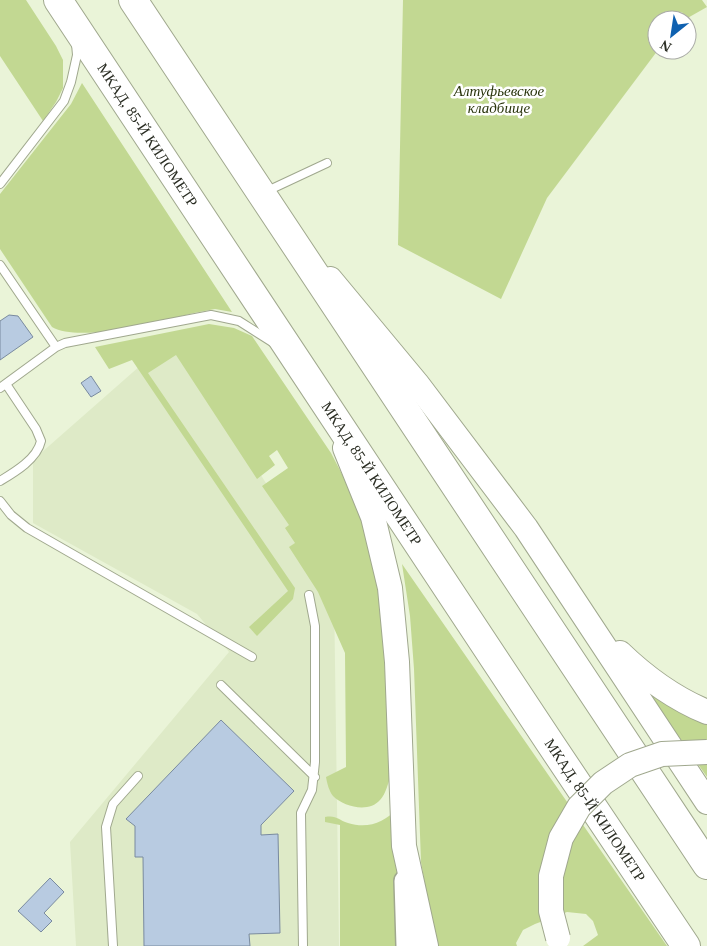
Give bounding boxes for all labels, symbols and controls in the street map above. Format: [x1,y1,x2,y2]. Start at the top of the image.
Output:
north arrow [647,10,697,60]
text: N [658,37,674,55]
street label: МКАД, 85-Й КИЛОМЕТР [94,60,201,210]
park label: Алтуфьевское кладбище [453,83,545,116]
street label: МКАД, 85-Й КИЛОМЕТР [318,399,425,548]
street label: МКАД, 85-Й КИЛОМЕТР [541,736,649,885]

